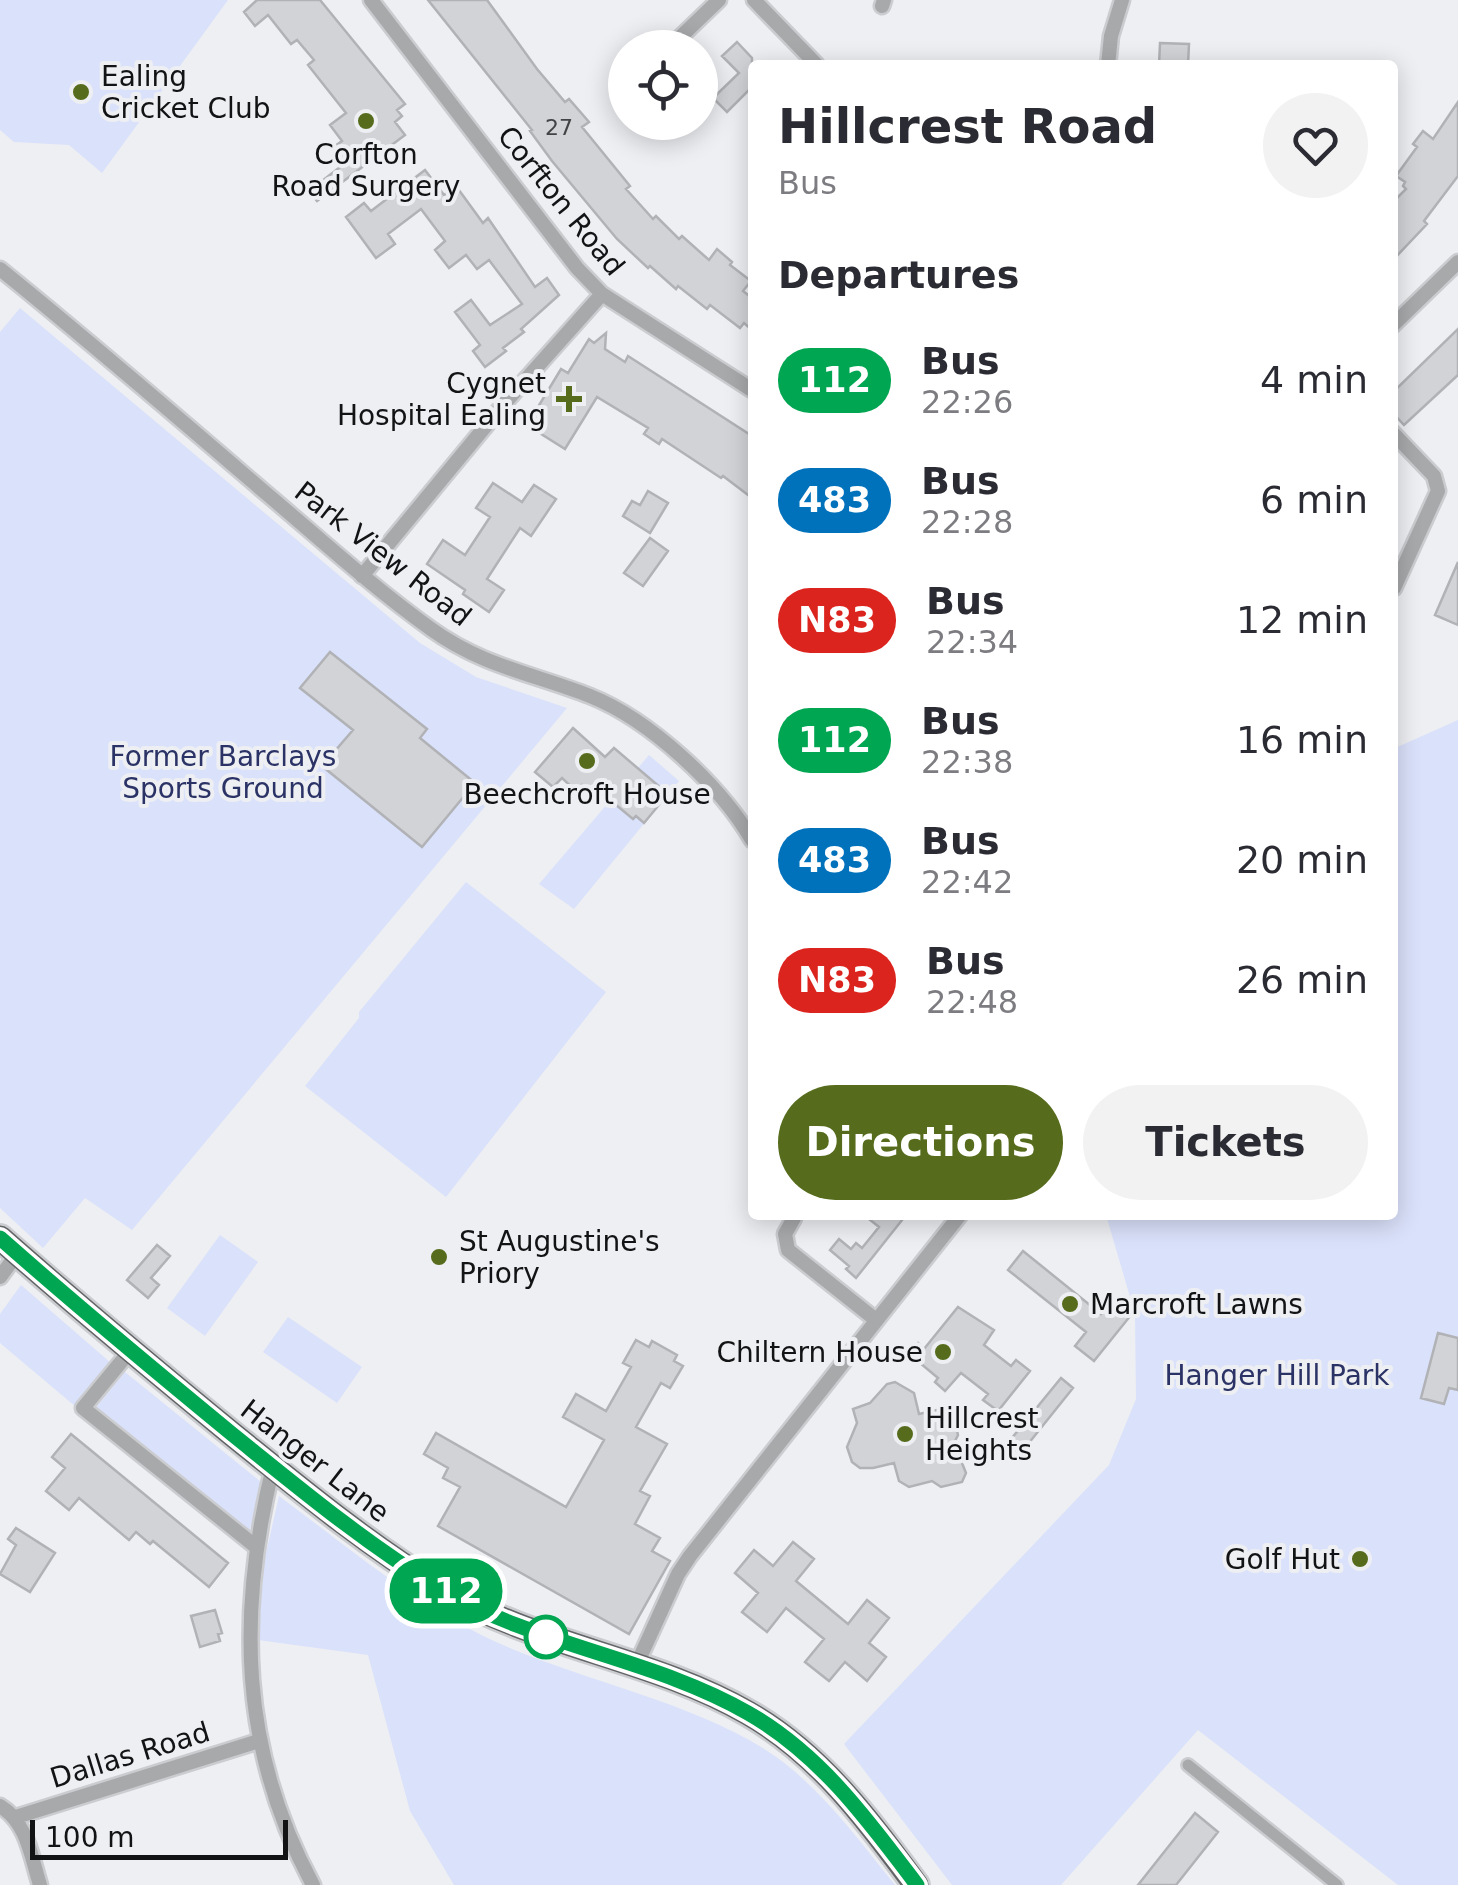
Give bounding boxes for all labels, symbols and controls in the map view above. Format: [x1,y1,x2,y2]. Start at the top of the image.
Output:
map controls [608,30,718,140]
button: locate [608,30,718,140]
place label: Ealing Cricket Club [101,60,270,125]
marker: Ealing Cricket Club [70,81,92,103]
button: heart [1263,93,1368,198]
text: Hillcrest Road [778,98,1157,154]
marker: Corfton Road Surgery [355,110,377,132]
house number: 27 [545,115,573,140]
street label: Corfton Road [491,120,631,282]
place label: Corfton Road Surgery [272,138,460,203]
text: Bus [778,164,837,202]
text: Departures [778,253,1019,297]
text: Bus [921,339,1000,383]
text: 4 min [1260,358,1368,402]
text: 112 [798,360,871,400]
place label: Cygnet Hospital Ealing [337,367,546,432]
text: 22:26 [921,383,1013,421]
marker: Cygnet Hospital Ealing [556,386,582,412]
text: Bus [921,459,1000,503]
street label: Park View Road [288,475,478,633]
text: 6 min [1260,478,1368,522]
text: 483 [798,480,871,520]
text: 22:28 [921,503,1013,541]
text: Bus [926,579,1005,623]
text: 12 min [1236,598,1368,642]
text: N83 [798,600,876,640]
text: 22:34 [926,623,1018,661]
text: Bus [921,699,1000,743]
text: 16 min [1236,718,1368,762]
text: 112 [798,720,871,760]
park label: Former Barclays Sports Ground [110,740,336,805]
text: 22:38 [921,743,1013,781]
marker: Beechcroft House [576,750,598,772]
place label: Beechcroft House [463,778,711,811]
text: Bus [921,819,1000,863]
text: 20 min [1236,838,1368,882]
text: 483 [798,840,871,880]
text: 22:42 [921,863,1013,901]
text: Bus [926,939,1005,983]
text: 26 min [1236,958,1368,1002]
text: N83 [798,960,876,1000]
text: 22:48 [926,983,1018,1021]
button: Directions [778,1085,1063,1200]
button: Tickets [1083,1085,1368,1200]
place label: St Augustine's Priory [459,1225,660,1290]
marker: St Augustine's Priory [428,1246,450,1268]
place label: Marcroft Lawns [1090,1288,1303,1321]
marker: Marcroft Lawns [1059,1293,1081,1315]
place label: Chiltern House [717,1336,923,1369]
marker: Chiltern House [932,1341,954,1363]
park label: Hanger Hill Park [1164,1359,1390,1392]
street label: Hanger Lane [234,1393,396,1529]
place label: Hillcrest Heights [925,1402,1038,1467]
marker: Hillcrest Heights [894,1423,916,1445]
place label: Golf Hut [1225,1543,1340,1576]
marker: Golf Hut [1349,1548,1371,1570]
line badge: 112 [388,1558,504,1624]
text: 112 [409,1571,483,1611]
unlabelled marker [525,1616,567,1658]
street label: Dallas Road [46,1715,214,1795]
scale bar [30,1815,288,1860]
text: 100 m [45,1821,135,1854]

